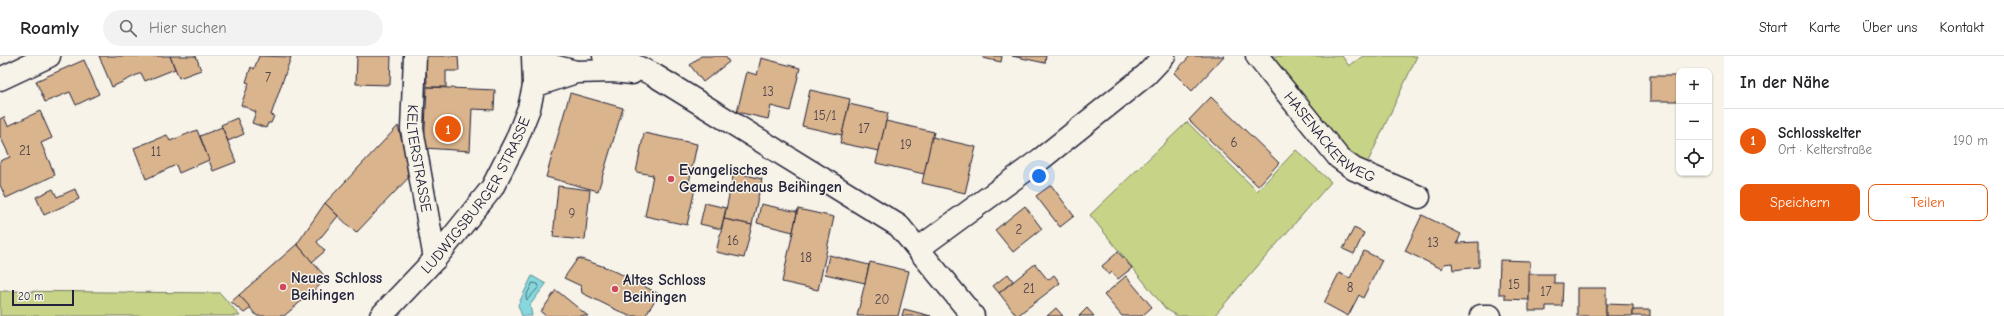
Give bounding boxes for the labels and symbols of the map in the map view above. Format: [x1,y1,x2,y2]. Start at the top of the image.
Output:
house number: 7 [265,70,271,85]
house number: 13 [762,84,774,99]
street label: HASENACKERWEG [1280,88,1378,186]
street label: KELTERSTRASSE [403,104,436,214]
house number: 15/1 [813,108,837,123]
street label: LUDWIGSBURGER STRASSE [417,114,534,277]
pin: 1 [435,114,461,144]
house number: 17 [858,121,870,136]
house number: 6 [1230,135,1238,150]
house number: 19 [900,137,912,152]
house number: 21 [19,143,31,158]
house number: 11 [151,144,161,159]
place label: Evangelisches Gemeindehaus Beihingen [679,161,842,196]
your location [1029,166,1049,186]
marker: Evangelisches Gemeindehaus Beihingen [666,174,676,184]
house number: 9 [569,206,576,221]
house number: 2 [1016,222,1023,237]
house number: 16 [727,233,739,248]
house number: 13 [1427,235,1439,250]
house number: 18 [800,250,812,265]
place label: Neues Schloss Beihingen [291,269,382,304]
place label: Altes Schloss Beihingen [623,271,706,306]
house number: 15 [1508,277,1520,292]
house number: 8 [1347,280,1354,295]
house number: 21 [1023,281,1035,296]
marker: Neues Schloss Beihingen [278,282,288,292]
marker: Altes Schloss Beihingen [610,284,620,294]
house number: 17 [1540,284,1552,299]
scale bar [12,288,74,307]
house number: 20 [875,292,889,307]

